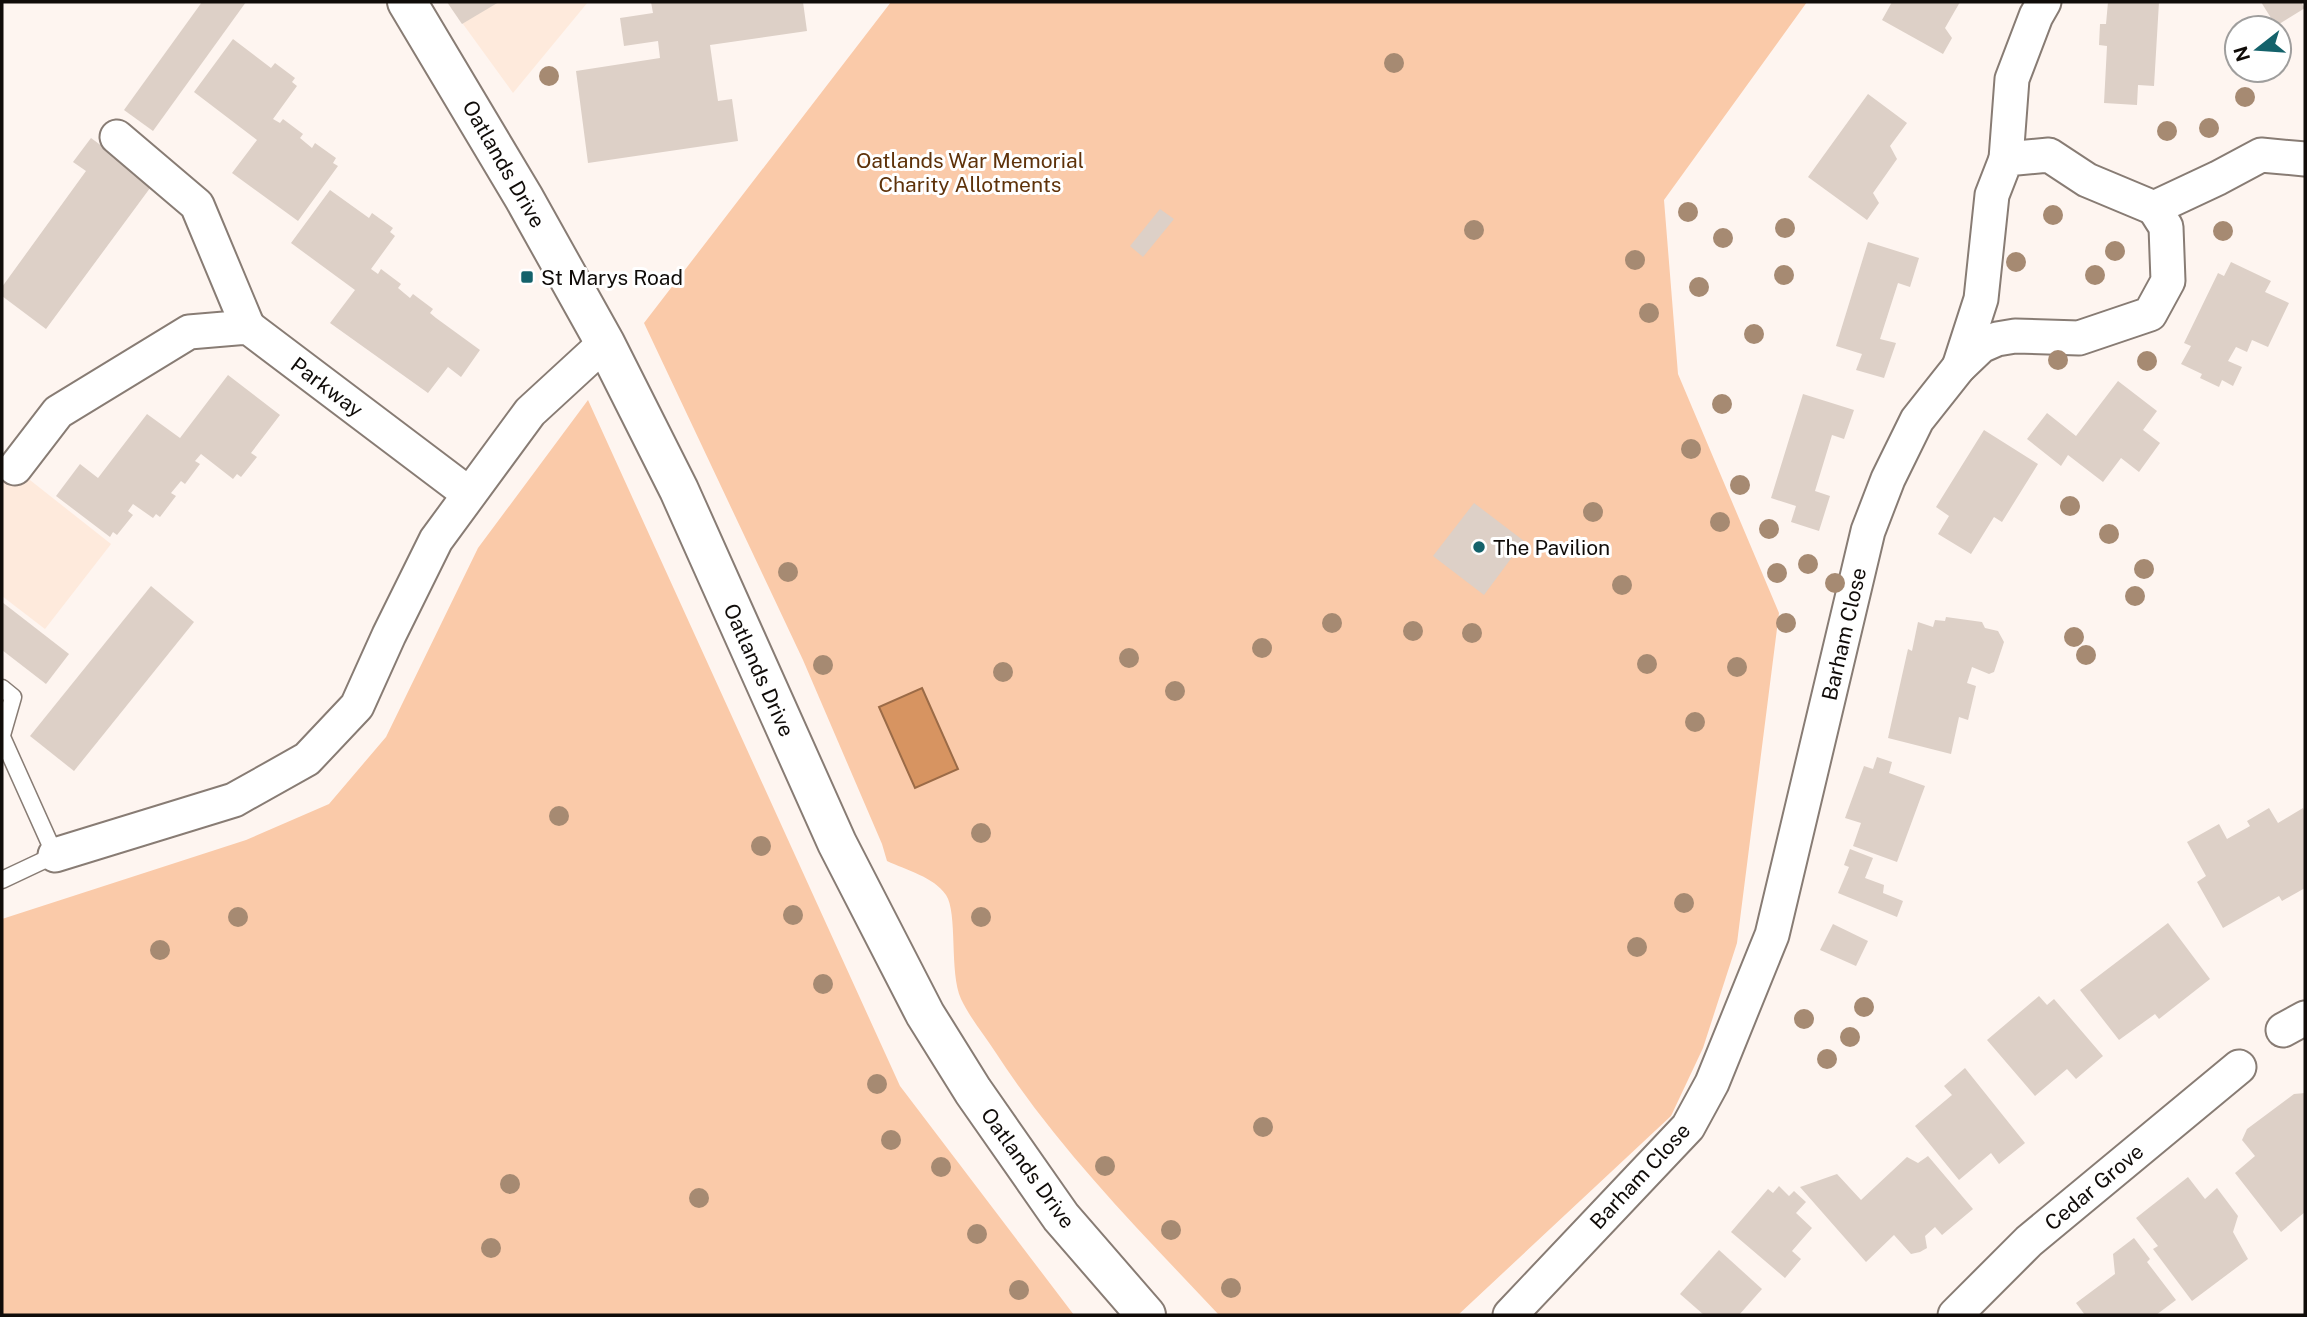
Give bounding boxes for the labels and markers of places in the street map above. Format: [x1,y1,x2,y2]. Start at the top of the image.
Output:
place label: St Marys Road [541,265,683,290]
marker: St Marys Road [519,269,535,285]
place label: The Pavilion [1493,535,1610,560]
marker: The Pavilion [1471,539,1487,555]

